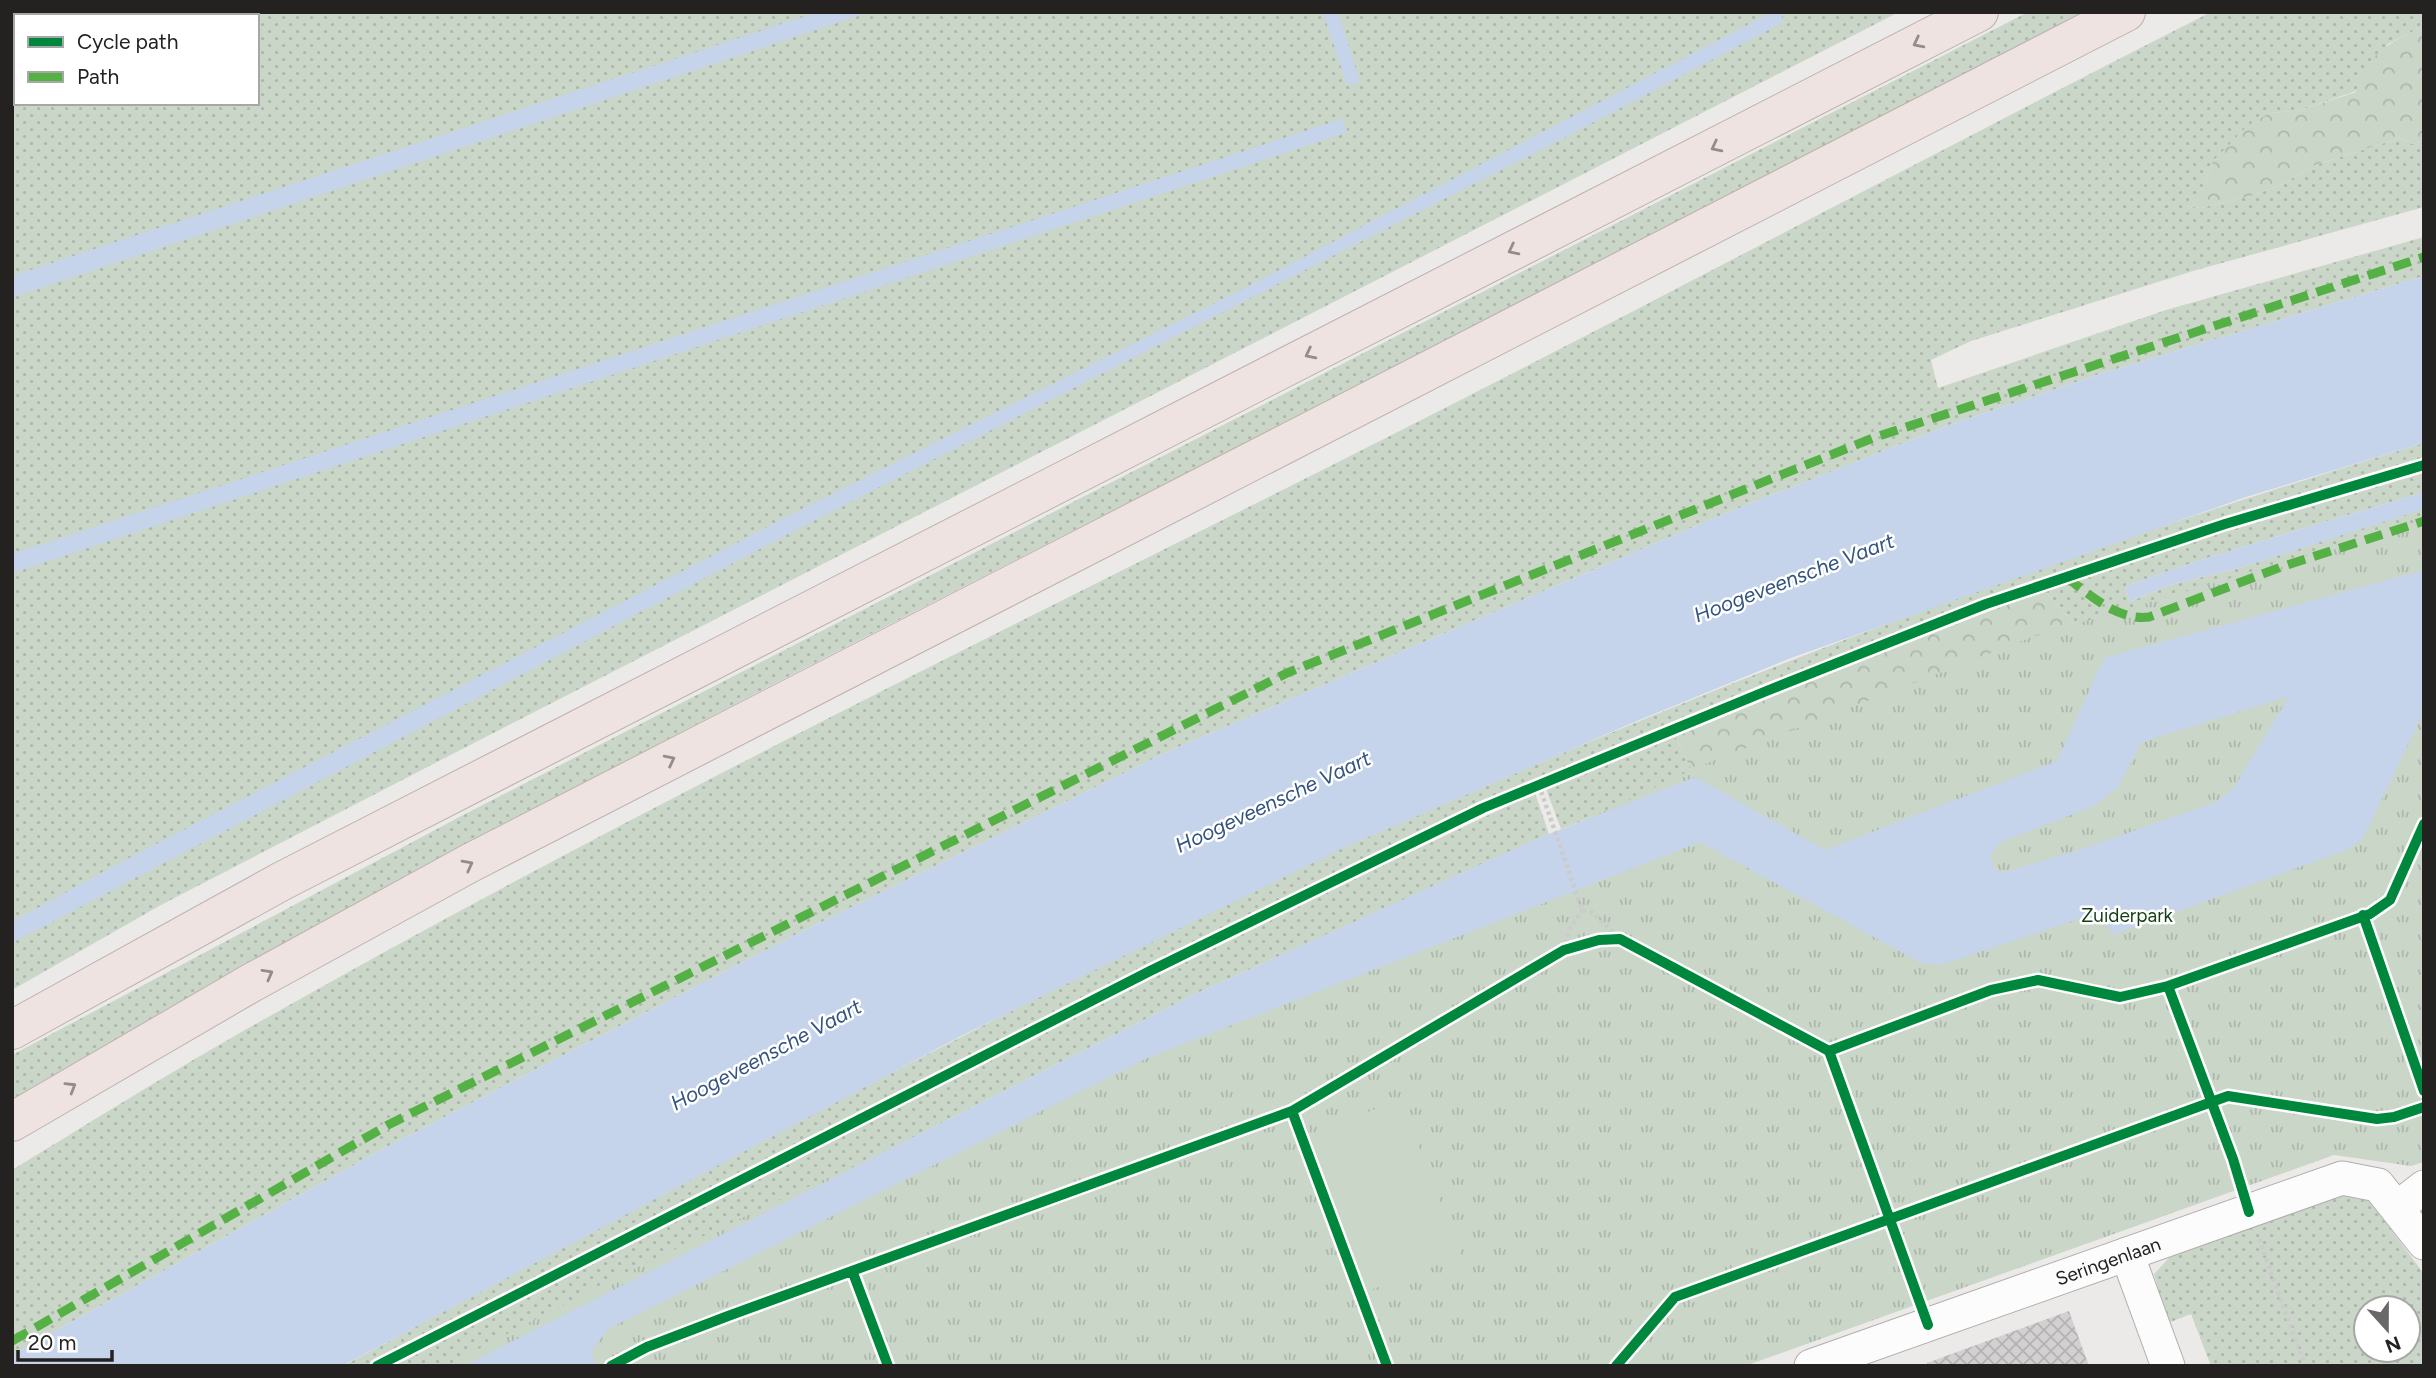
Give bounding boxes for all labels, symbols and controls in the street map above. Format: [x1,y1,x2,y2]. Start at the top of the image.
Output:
legend [14,14,259,105]
text: Cycle path [77,29,178,54]
one-way arrow [1913,35,1926,49]
text: Path [77,64,119,89]
one-way arrow [1711,138,1723,152]
one-way arrow [1508,242,1520,256]
one-way arrow [1305,345,1318,359]
water label: Hoogeveensche Vaart [1690,527,1898,627]
water label: Hoogeveensche Vaart [1171,745,1375,858]
one-way arrow [663,754,675,768]
one-way arrow [461,859,473,873]
park label: Zuiderpark [2081,904,2174,927]
one-way arrow [261,969,274,982]
water label: Hoogeveensche Vaart [666,993,866,1116]
one-way arrow [63,1082,76,1095]
street label: Seringenlaan [2052,1232,2164,1291]
north arrow [2352,1294,2422,1364]
scale bar [18,1318,112,1362]
text: 20 m [28,1330,76,1355]
text: N [2382,1331,2404,1358]

